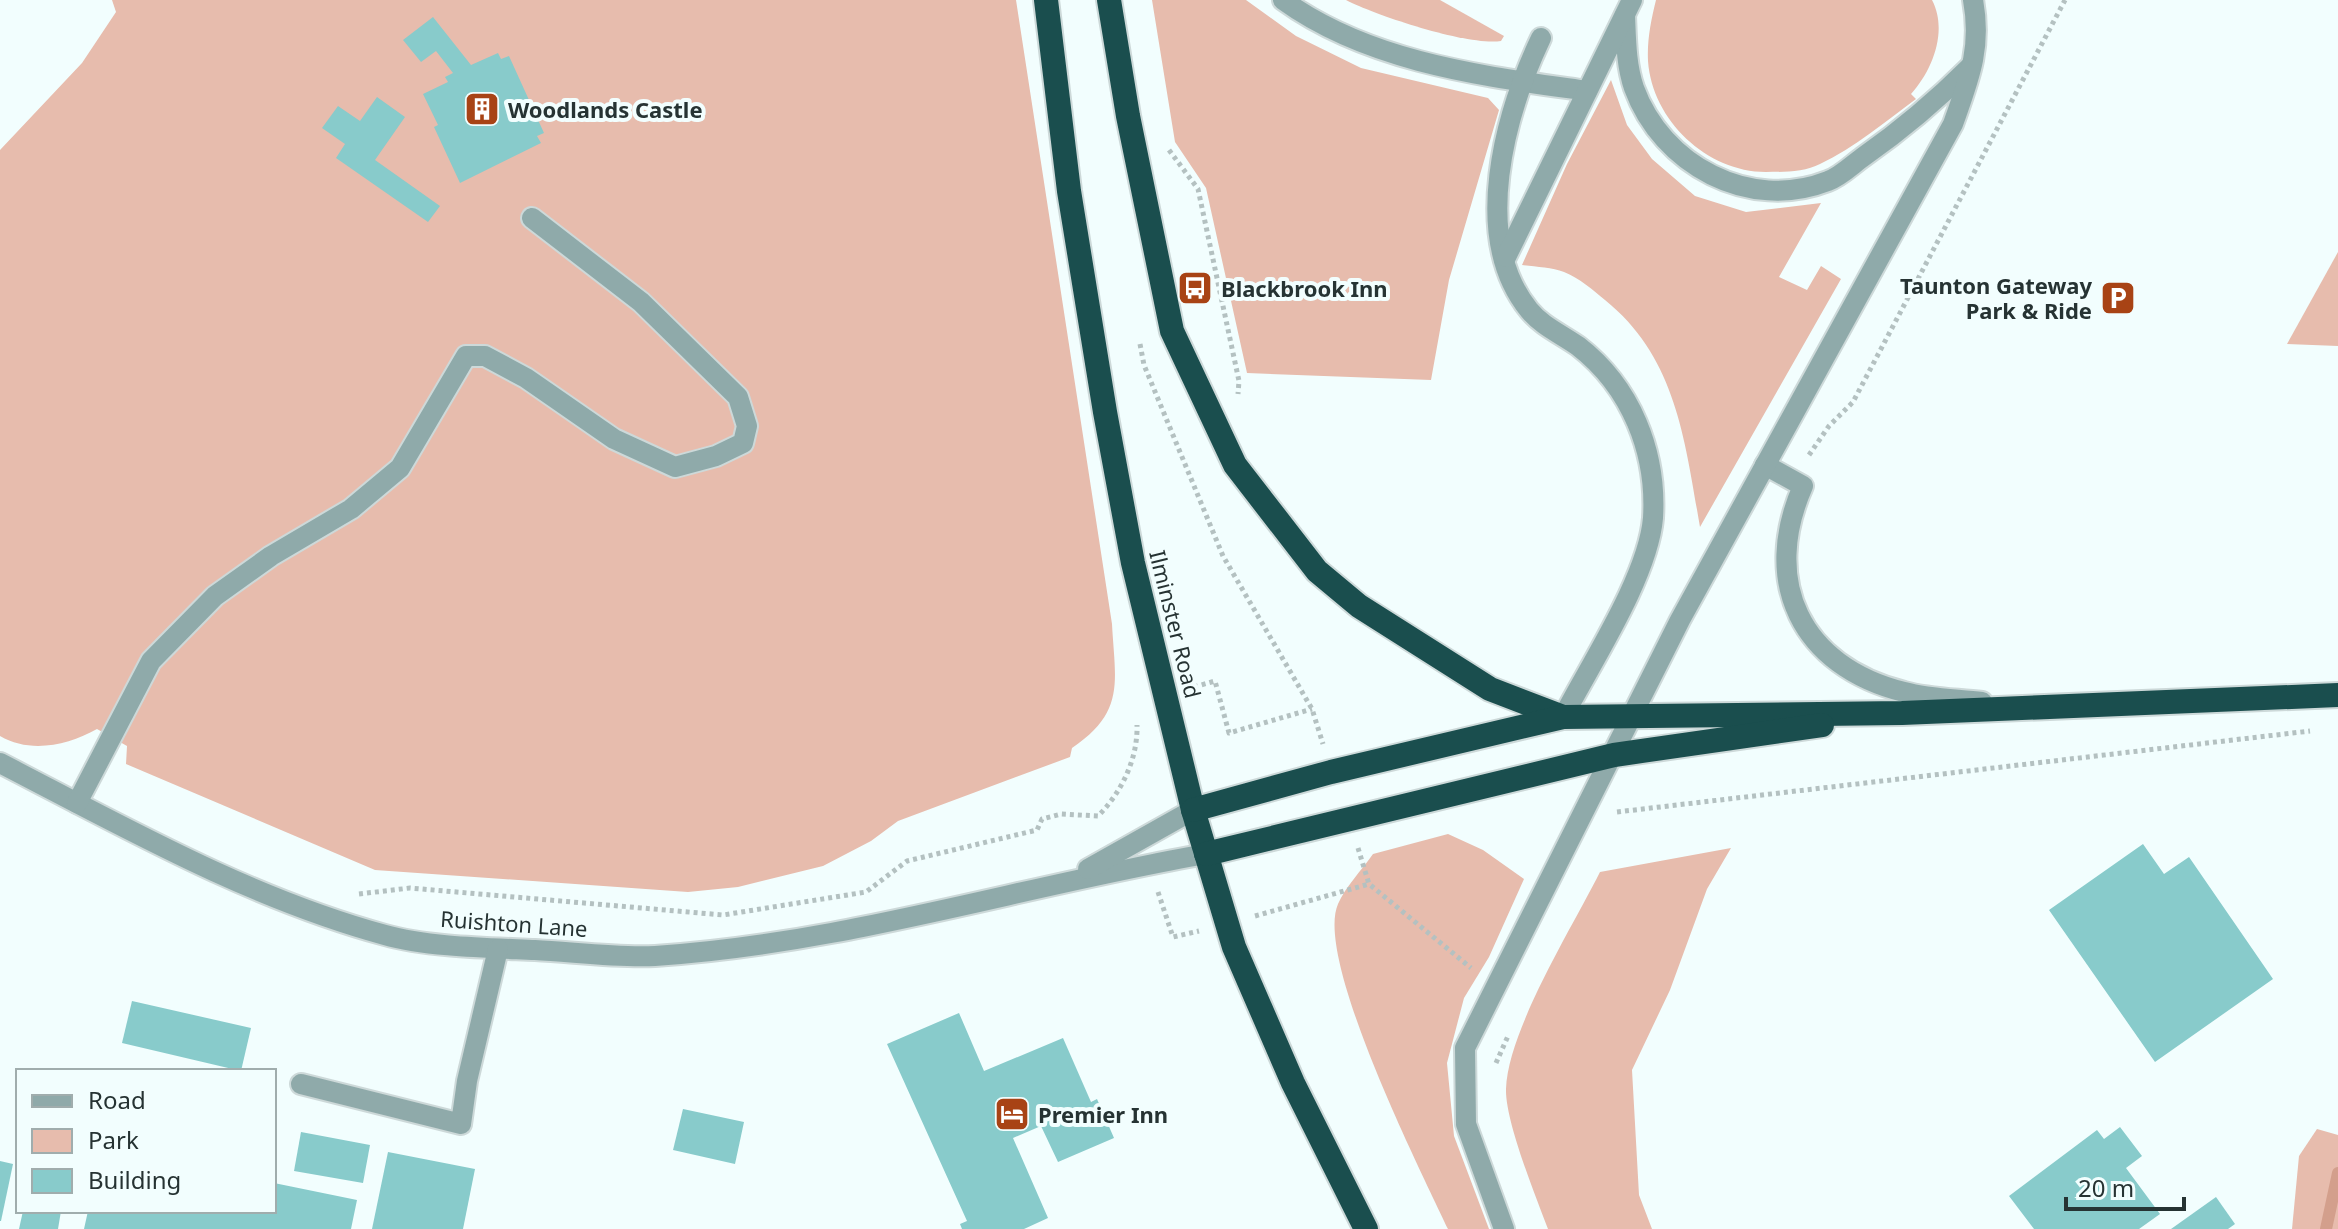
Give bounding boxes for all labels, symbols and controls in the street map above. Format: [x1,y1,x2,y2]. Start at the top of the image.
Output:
building icon: Woodlands Castle [463,90,501,128]
place label: Woodlands Castle [508,94,703,124]
bus stop icon: Blackbrook Inn [1176,269,1214,307]
place label: Taunton Gateway Park & Ride [1900,270,2092,325]
place label: Blackbrook Inn [1221,273,1388,303]
parking icon: Taunton Gateway Park & Ride [2099,279,2137,317]
street label: Ilminster Road [1143,547,1209,701]
street label: Ruishton Lane [439,903,589,943]
legend [16,1069,276,1213]
text: Road [88,1083,146,1116]
hotel icon: Premier Inn [993,1095,1031,1133]
place label: Premier Inn [1038,1099,1168,1129]
text: Park [88,1123,139,1156]
scale bar [2066,1161,2184,1211]
text: Building [88,1163,181,1196]
text: 20 m [2078,1171,2134,1204]

